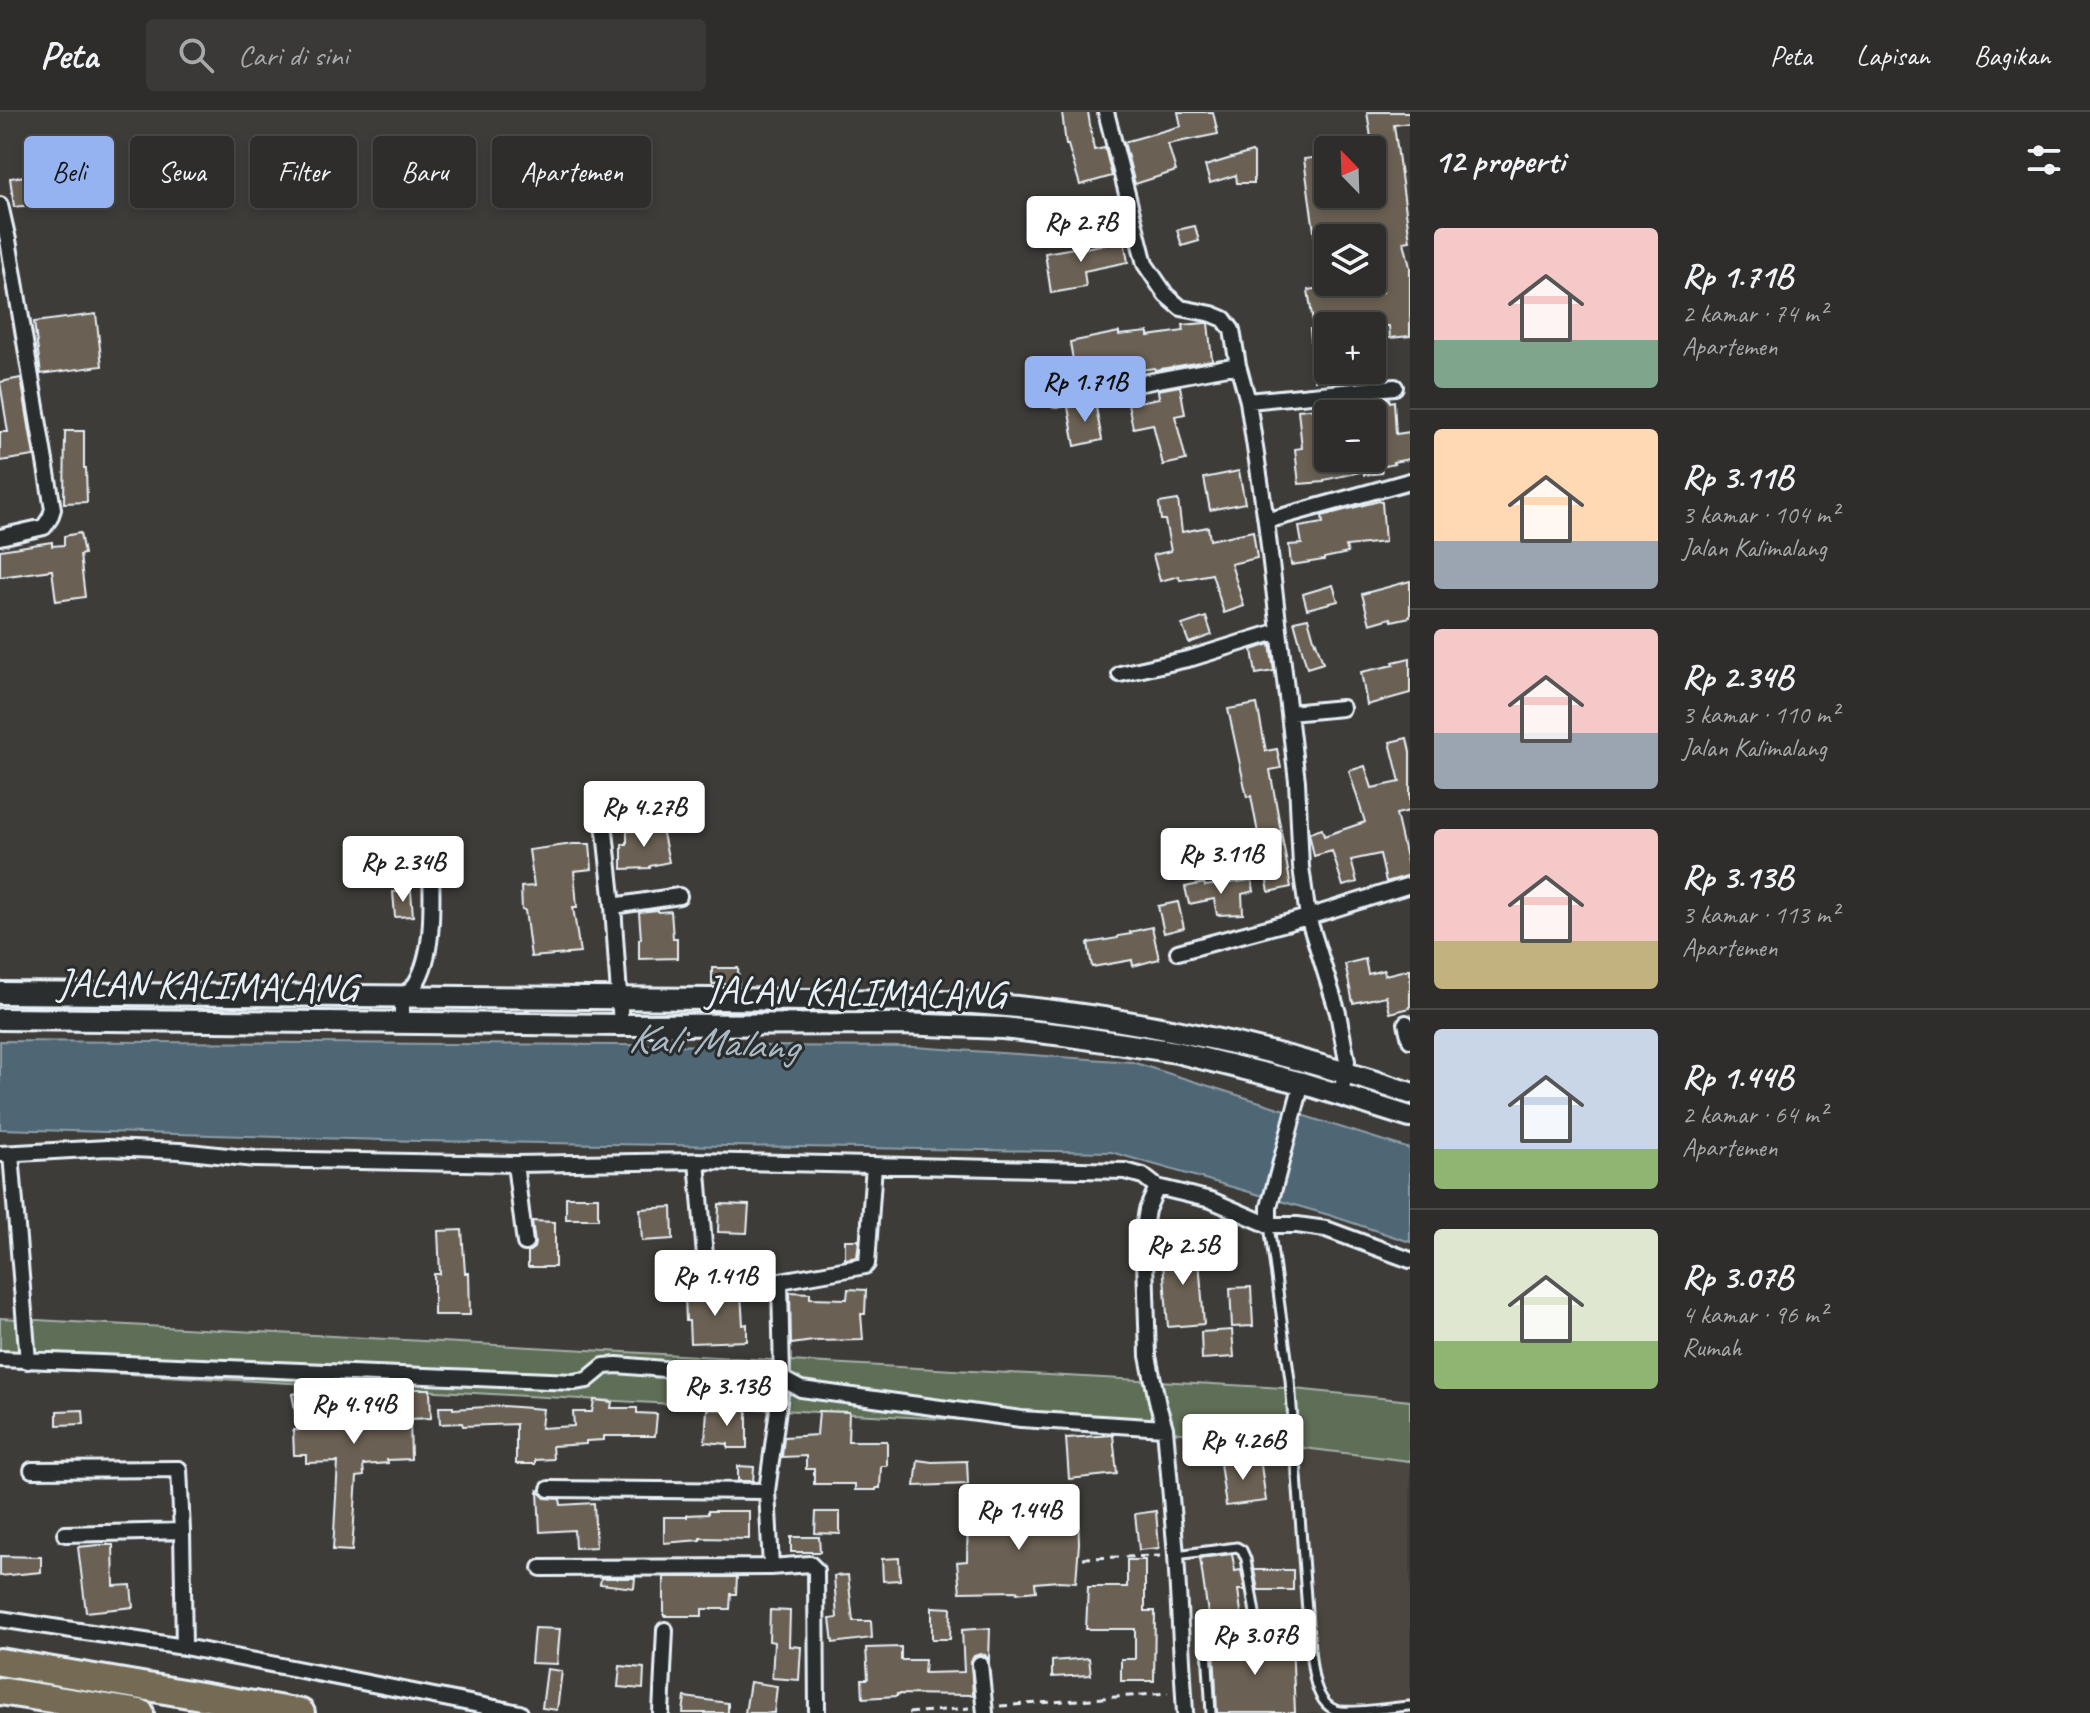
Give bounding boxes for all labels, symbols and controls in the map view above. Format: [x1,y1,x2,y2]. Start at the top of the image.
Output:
search box [146,19,706,91]
text: Peta [40,32,98,79]
icon: search [174,33,218,77]
text: Cari di sini [238,36,348,74]
text: Peta [1770,38,1812,73]
text: Lapisan [1856,38,1930,73]
text: Bagikan [1974,38,2050,73]
chip: Beli [24,136,114,208]
chip: Sewa [130,136,234,208]
chip: Filter [250,136,357,208]
chip: Baru [373,136,476,208]
chip: Apartemen [492,136,651,208]
north arrow [1314,136,1386,208]
map controls [1314,136,1386,472]
icon: filters [2022,138,2066,182]
text: 12 properti [1434,139,1565,182]
pin: Rp 2.7B [1007,196,1155,264]
text: Rp 2.7B [1045,205,1117,238]
button: layers [1314,224,1386,296]
text: Rp 1.71B [1682,254,1793,297]
icon: home [1498,260,1594,356]
text: 2 kamar · 74 m² [1682,297,1827,330]
button: + [1314,312,1386,384]
text: Apartemen [1682,330,1777,363]
pin: Rp 1.71B [1002,356,1168,424]
text: Rp 1.71B [1043,365,1127,398]
button: − [1314,400,1386,472]
text: Rp 3.11B [1682,455,1793,498]
icon: home [1498,461,1594,557]
text: 3 kamar · 104 m² [1682,498,1838,531]
text: Jalan Kalimalang [1682,531,1827,564]
text: Rp 2.34B [1682,655,1793,698]
icon: home [1498,661,1594,757]
text: 3 kamar · 110 m² [1682,698,1838,731]
text: Jalan Kalimalang [1682,731,1827,764]
pin: Rp 4.27B [561,781,727,849]
text: Rp 4.27B [602,790,686,823]
pin: Rp 3.11B [1138,828,1304,896]
pin: Rp 2.34B [320,836,486,904]
text: Rp 3.11B [1179,837,1263,870]
text: Rp 2.34B [361,845,445,878]
text: Rp 3.13B [1682,855,1793,898]
icon: home [1498,861,1594,957]
text: 3 kamar · 113 m² [1682,898,1838,931]
text: Apartemen [1682,931,1777,964]
street label: JALAN KALIMALANG [55,957,362,1013]
street label: JALAN KALIMALANG [703,964,1010,1020]
water label: Kali Malang [627,1011,804,1073]
text: Rp 1.44B [1682,1055,1793,1098]
icon: home [1498,1061,1594,1157]
text: 2 kamar · 64 m² [1682,1098,1827,1131]
text: Apartemen [1682,1131,1777,1164]
pin: Rp 2.5B [1109,1219,1257,1287]
text: Rp 2.5B [1147,1228,1219,1261]
pin: Rp 1.41B [632,1250,798,1318]
text: Rp 3.07B [1682,1255,1793,1298]
text: Rp 1.41B [673,1259,757,1292]
icon: home [1498,1261,1594,1357]
text: 4 kamar · 96 m² [1682,1298,1827,1331]
text: Rumah [1682,1331,1742,1364]
pin: Rp 3.13B [644,1360,810,1428]
text: Rp 3.13B [685,1369,769,1402]
pin: Rp 4.94B [271,1378,437,1446]
text: Rp 4.94B [312,1387,396,1420]
pin: Rp 4.26B [1160,1414,1326,1482]
text: Rp 4.26B [1200,1423,1286,1456]
pin: Rp 1.44B [936,1484,1102,1552]
text: Rp 1.44B [977,1493,1061,1526]
pin: Rp 3.07B [1172,1609,1338,1677]
text: Rp 3.07B [1213,1618,1297,1651]

